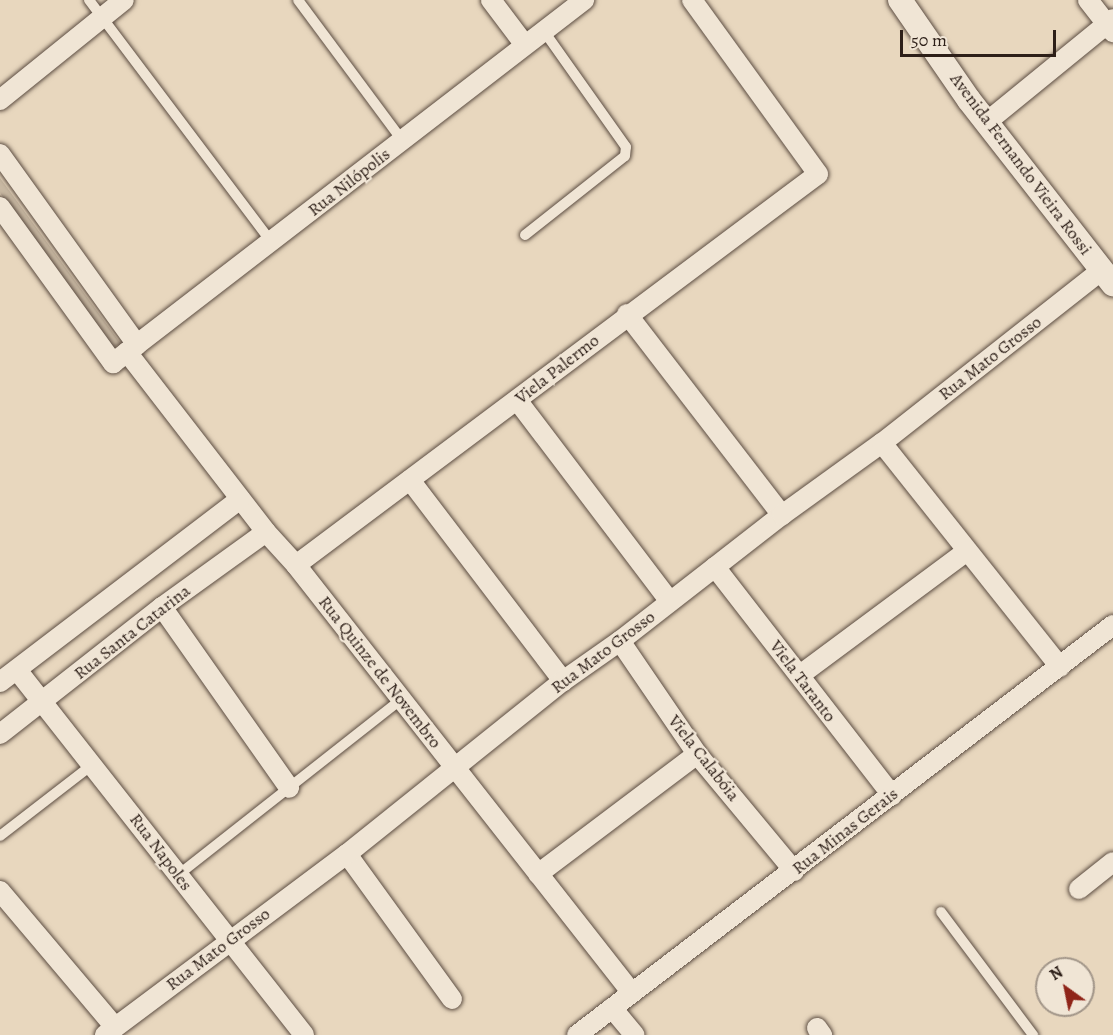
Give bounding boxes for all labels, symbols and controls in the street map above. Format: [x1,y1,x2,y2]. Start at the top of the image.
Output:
scale bar [903,18,1059,56]
text: 50 m [911,28,947,52]
street label: Avenida Fernando Vieira Rossi [945,69,1097,259]
street label: Rua Nilópolis [304,143,394,221]
street label: Rua Mato Grosso [934,311,1046,405]
street label: Viela Palermo [511,329,603,409]
street label: Rua Santa Catarina [70,580,194,684]
street label: Rua Quinze de Novembro [314,592,446,752]
street label: Rua Mato Grosso [547,606,659,698]
street label: Viela Taranto [765,636,841,726]
street label: Viela Calabóia [664,710,744,806]
street label: Rua Minas Gerais [788,783,902,879]
street label: Rua Napoles [125,809,197,895]
street label: Rua Mato Grosso [162,903,274,995]
north arrow [1035,957,1095,1017]
text: N [1045,961,1067,986]

